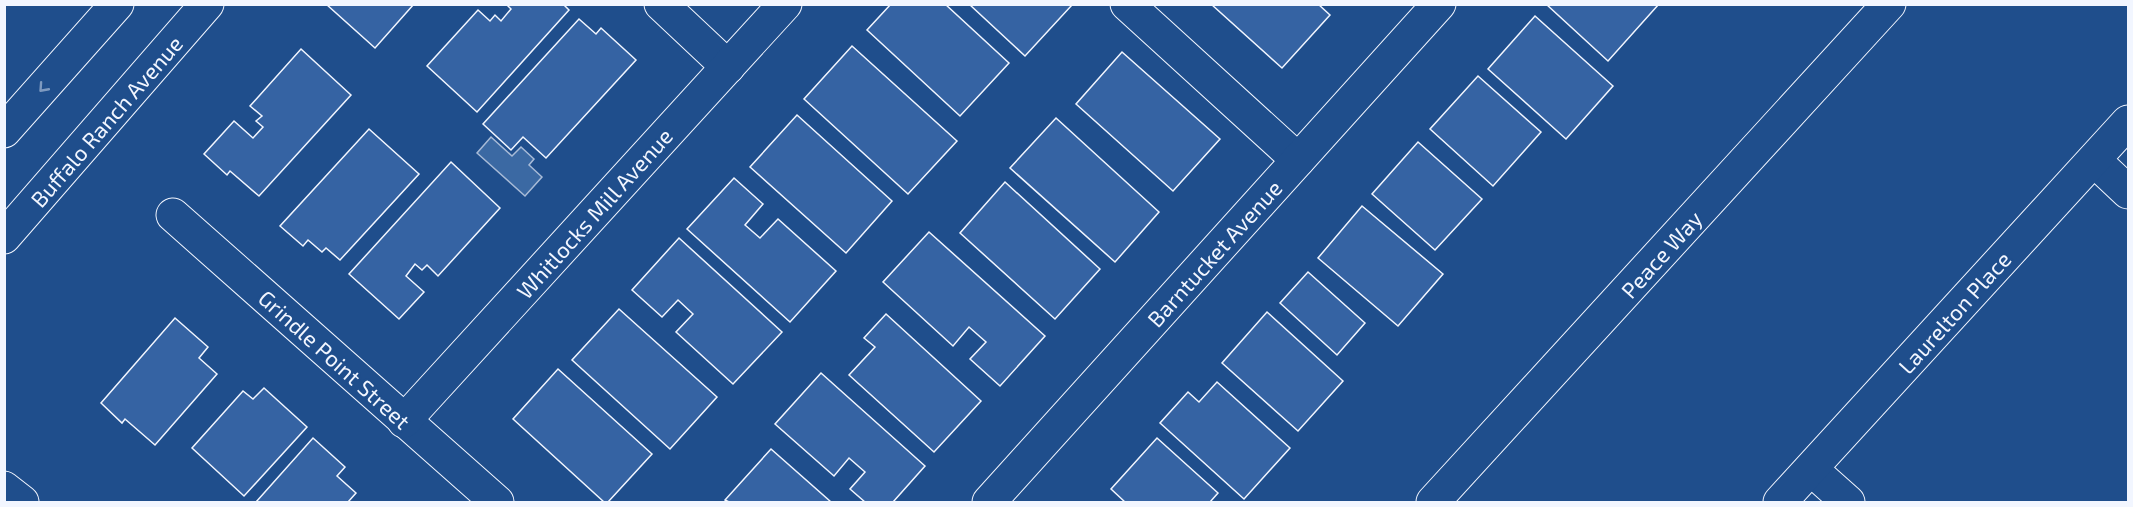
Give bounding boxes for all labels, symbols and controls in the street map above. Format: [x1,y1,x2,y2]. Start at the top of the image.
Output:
street label: Buffalo Ranch Avenue [25,30,187,212]
one-way arrow [39,81,50,91]
street label: Whitlocks Mill Avenue [511,123,677,303]
street label: Barntucket Avenue [1141,174,1287,332]
street label: Peace Way [1615,205,1707,303]
street label: Laurelton Place [1892,246,2016,378]
street label: Grindle Point Street [254,284,416,434]

